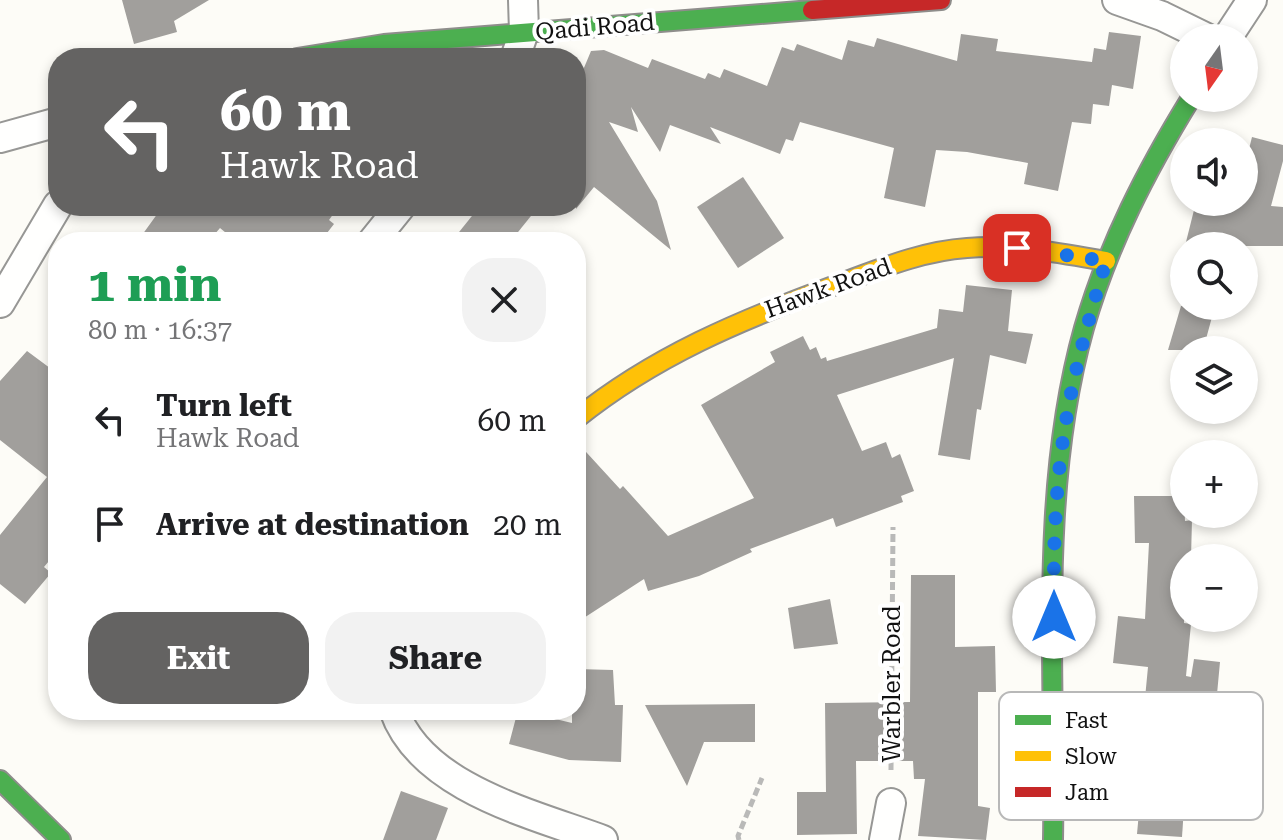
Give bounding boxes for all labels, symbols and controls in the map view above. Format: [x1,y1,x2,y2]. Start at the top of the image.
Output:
street label: Qadi Road [534,8,656,46]
north arrow [1170,24,1258,112]
map controls [1170,24,1258,632]
text: 60 m [220,78,351,144]
icon: left [88,80,192,184]
button: sound [1170,128,1258,216]
text: Hawk Road [220,145,419,187]
pin [983,214,1051,282]
icon: arrive [995,226,1039,270]
button: search [1170,232,1258,320]
street label: Hawk Road [761,252,895,324]
text: 1 min [88,257,221,313]
button: close [462,258,546,342]
text: 80 m · 16:37 [88,315,232,345]
button: layers [1170,336,1258,424]
text: Turn left [156,388,292,423]
icon: left [88,398,132,442]
text: 60 m [477,403,546,438]
text: Hawk Road [156,423,299,453]
button: + [1170,440,1258,528]
icon: arrive [88,502,132,546]
text: Arrive at destination [156,507,469,542]
text: 20 m [493,507,562,542]
button: − [1170,544,1258,632]
position arrow [1012,575,1096,659]
street label: Warbler Road [878,605,906,763]
button: Exit [88,612,309,704]
button: Share [325,612,546,704]
legend [999,692,1263,820]
text: Fast [1065,708,1108,733]
text: Slow [1065,744,1118,769]
text: Jam [1065,780,1109,805]

